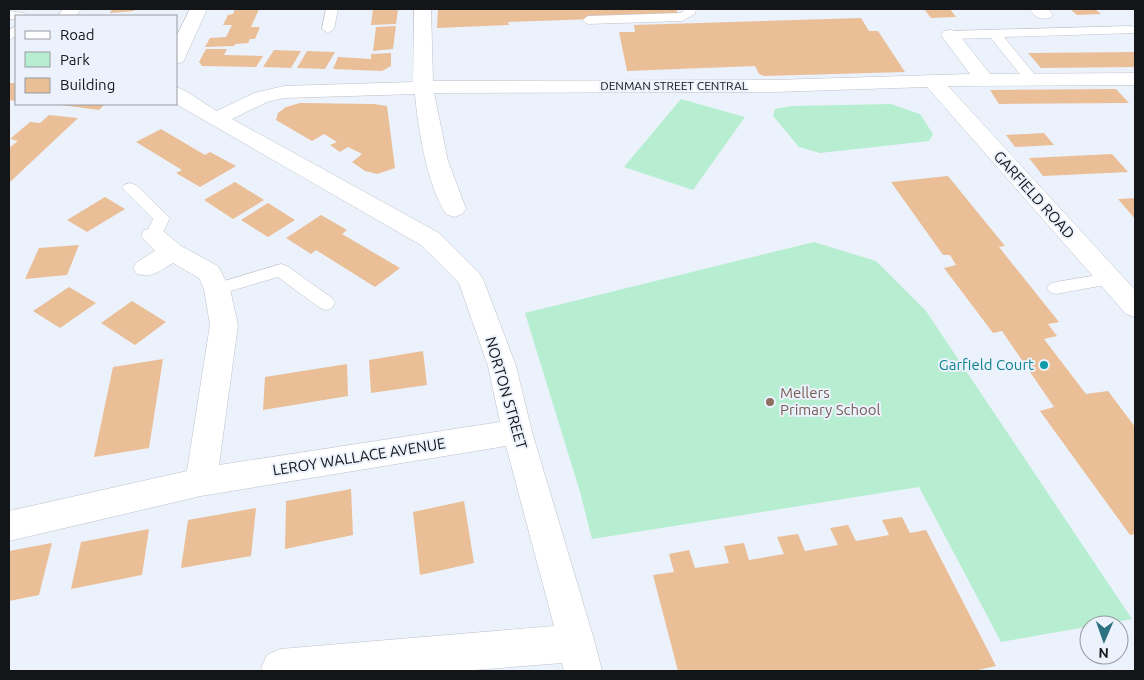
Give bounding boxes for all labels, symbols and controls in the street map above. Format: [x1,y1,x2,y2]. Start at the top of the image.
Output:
legend [15,15,178,105]
text: Road [60,26,95,43]
text: Park [60,51,90,68]
text: Building [60,76,115,93]
street label: DENMAN STREET CENTRAL [600,79,748,92]
street label: GARFIELD ROAD [991,147,1078,242]
street label: NORTON STREET [482,335,531,452]
place label: Garfield Court [939,356,1034,373]
marker: Garfield Court [1038,359,1050,371]
place label: Mellers Primary School [780,384,881,418]
marker: Mellers Primary School [764,396,776,408]
street label: LEROY WALLACE AVENUE [271,434,447,479]
north arrow [1079,615,1129,665]
text: N [1098,645,1109,661]

